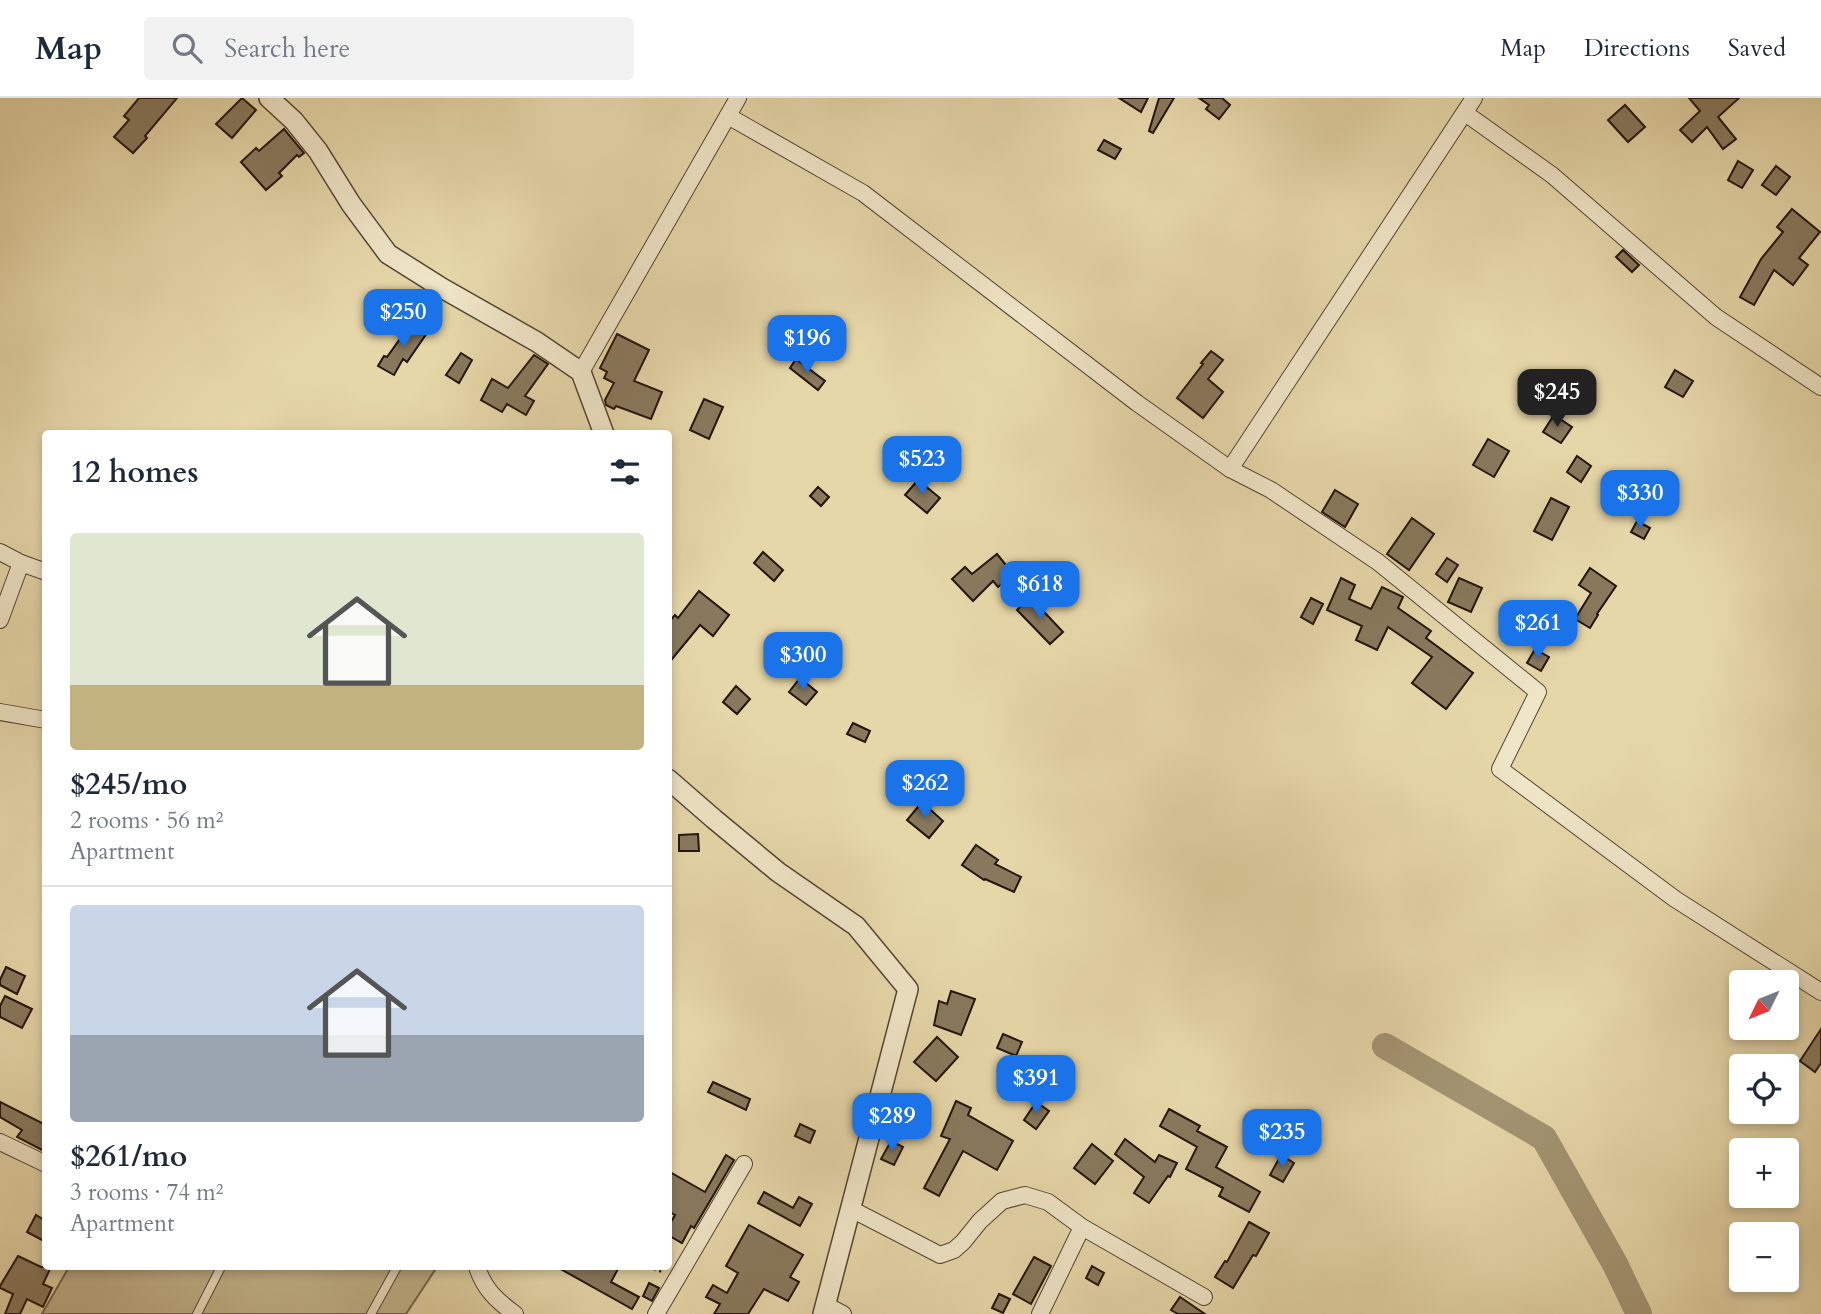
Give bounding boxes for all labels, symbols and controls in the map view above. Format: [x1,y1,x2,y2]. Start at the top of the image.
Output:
search box [144,17,634,80]
text: Map [35,26,102,71]
icon: search [168,29,206,67]
text: Search here [224,31,350,66]
text: Map [1500,32,1546,65]
text: Directions [1584,32,1690,65]
text: Saved [1728,32,1786,65]
pin: $250 [362,289,444,349]
text: $250 [379,296,427,327]
pin: $196 [766,316,848,375]
text: $196 [783,322,831,353]
pin: $245 [1516,370,1598,429]
text: $245 [1533,376,1581,407]
pin: $523 [881,436,963,496]
text: $523 [898,443,946,474]
text: 12 homes [70,452,199,493]
icon: filters [606,453,644,491]
pin: $330 [1599,470,1681,530]
text: $330 [1616,477,1664,508]
pin: $618 [999,561,1081,621]
text: $618 [1016,568,1064,599]
icon: home [294,578,420,704]
pin: $261 [1497,601,1579,660]
text: $261 [1514,607,1562,638]
pin: $300 [762,632,844,692]
text: $300 [779,639,827,670]
pin: $262 [884,760,966,820]
text: $245/mo [70,764,187,805]
text: $262 [901,767,949,798]
text: 2 rooms · 56 m² [70,805,223,836]
text: Apartment [70,836,174,867]
icon: home [294,950,420,1076]
north arrow [1729,970,1799,1040]
map controls [1729,970,1799,1292]
button: locate [1729,1054,1799,1124]
pin: $391 [995,1056,1077,1115]
text: $391 [1012,1062,1060,1093]
pin: $289 [851,1094,933,1153]
text: $289 [868,1100,916,1131]
pin: $235 [1241,1110,1323,1169]
text: $235 [1258,1116,1306,1147]
text: $261/mo [70,1136,187,1177]
button: + [1729,1138,1799,1208]
text: 3 rooms · 74 m² [70,1177,223,1208]
text: Apartment [70,1208,174,1239]
button: − [1729,1222,1799,1292]

